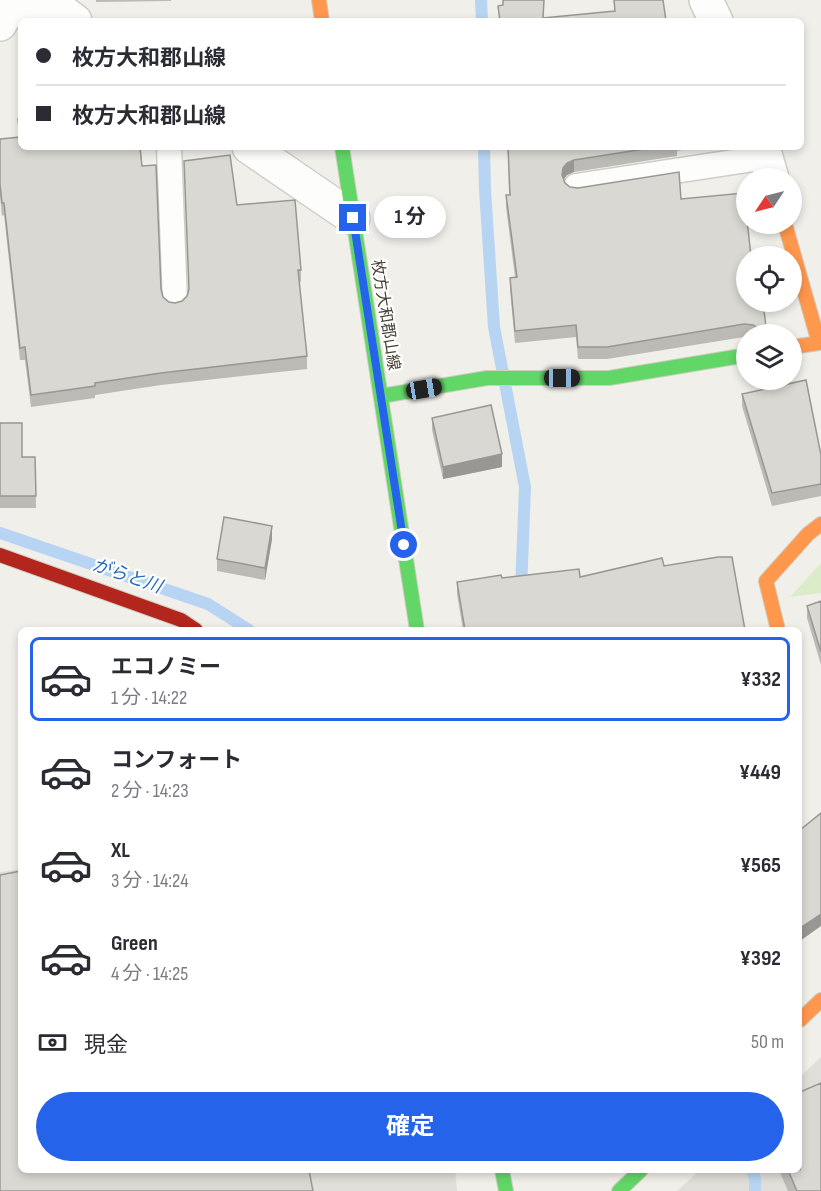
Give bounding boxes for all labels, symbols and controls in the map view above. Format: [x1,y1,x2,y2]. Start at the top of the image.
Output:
text: 枚方大和郡山線 [72,45,226,72]
text: 枚方大和郡山線 [72,103,226,130]
north arrow [736,168,802,234]
map controls [736,168,802,390]
callout: 1 分 [374,197,446,239]
route end [339,204,366,231]
text: 1 分 [395,205,425,229]
button: locate [736,246,802,312]
street label: 枚方大和郡山線 [367,258,403,372]
button: layers [736,324,802,390]
car [544,369,580,387]
car [405,377,443,401]
route start [390,531,417,558]
water label: がらと川 [90,554,166,598]
icon: car [39,652,93,706]
text: エコノミー [111,654,221,681]
text: ¥332 [740,666,781,693]
text: 1 分 · 14:22 [111,686,187,710]
icon: car [39,745,93,799]
text: コンフォート [111,747,242,774]
text: ¥449 [739,759,781,786]
text: 2 分 · 14:23 [111,779,189,803]
text: XL [111,837,130,864]
icon: car [39,838,93,892]
text: ¥565 [740,852,781,879]
text: 3 分 · 14:24 [111,869,189,893]
text: Green [111,930,158,957]
icon: car [39,931,93,985]
text: ¥392 [740,945,781,972]
text: 4 分 · 14:25 [111,962,188,986]
icon: cash [36,1026,69,1059]
text: 50 m [751,1030,784,1054]
text: 現金 [84,1032,128,1059]
button: 確定 [36,1092,784,1161]

